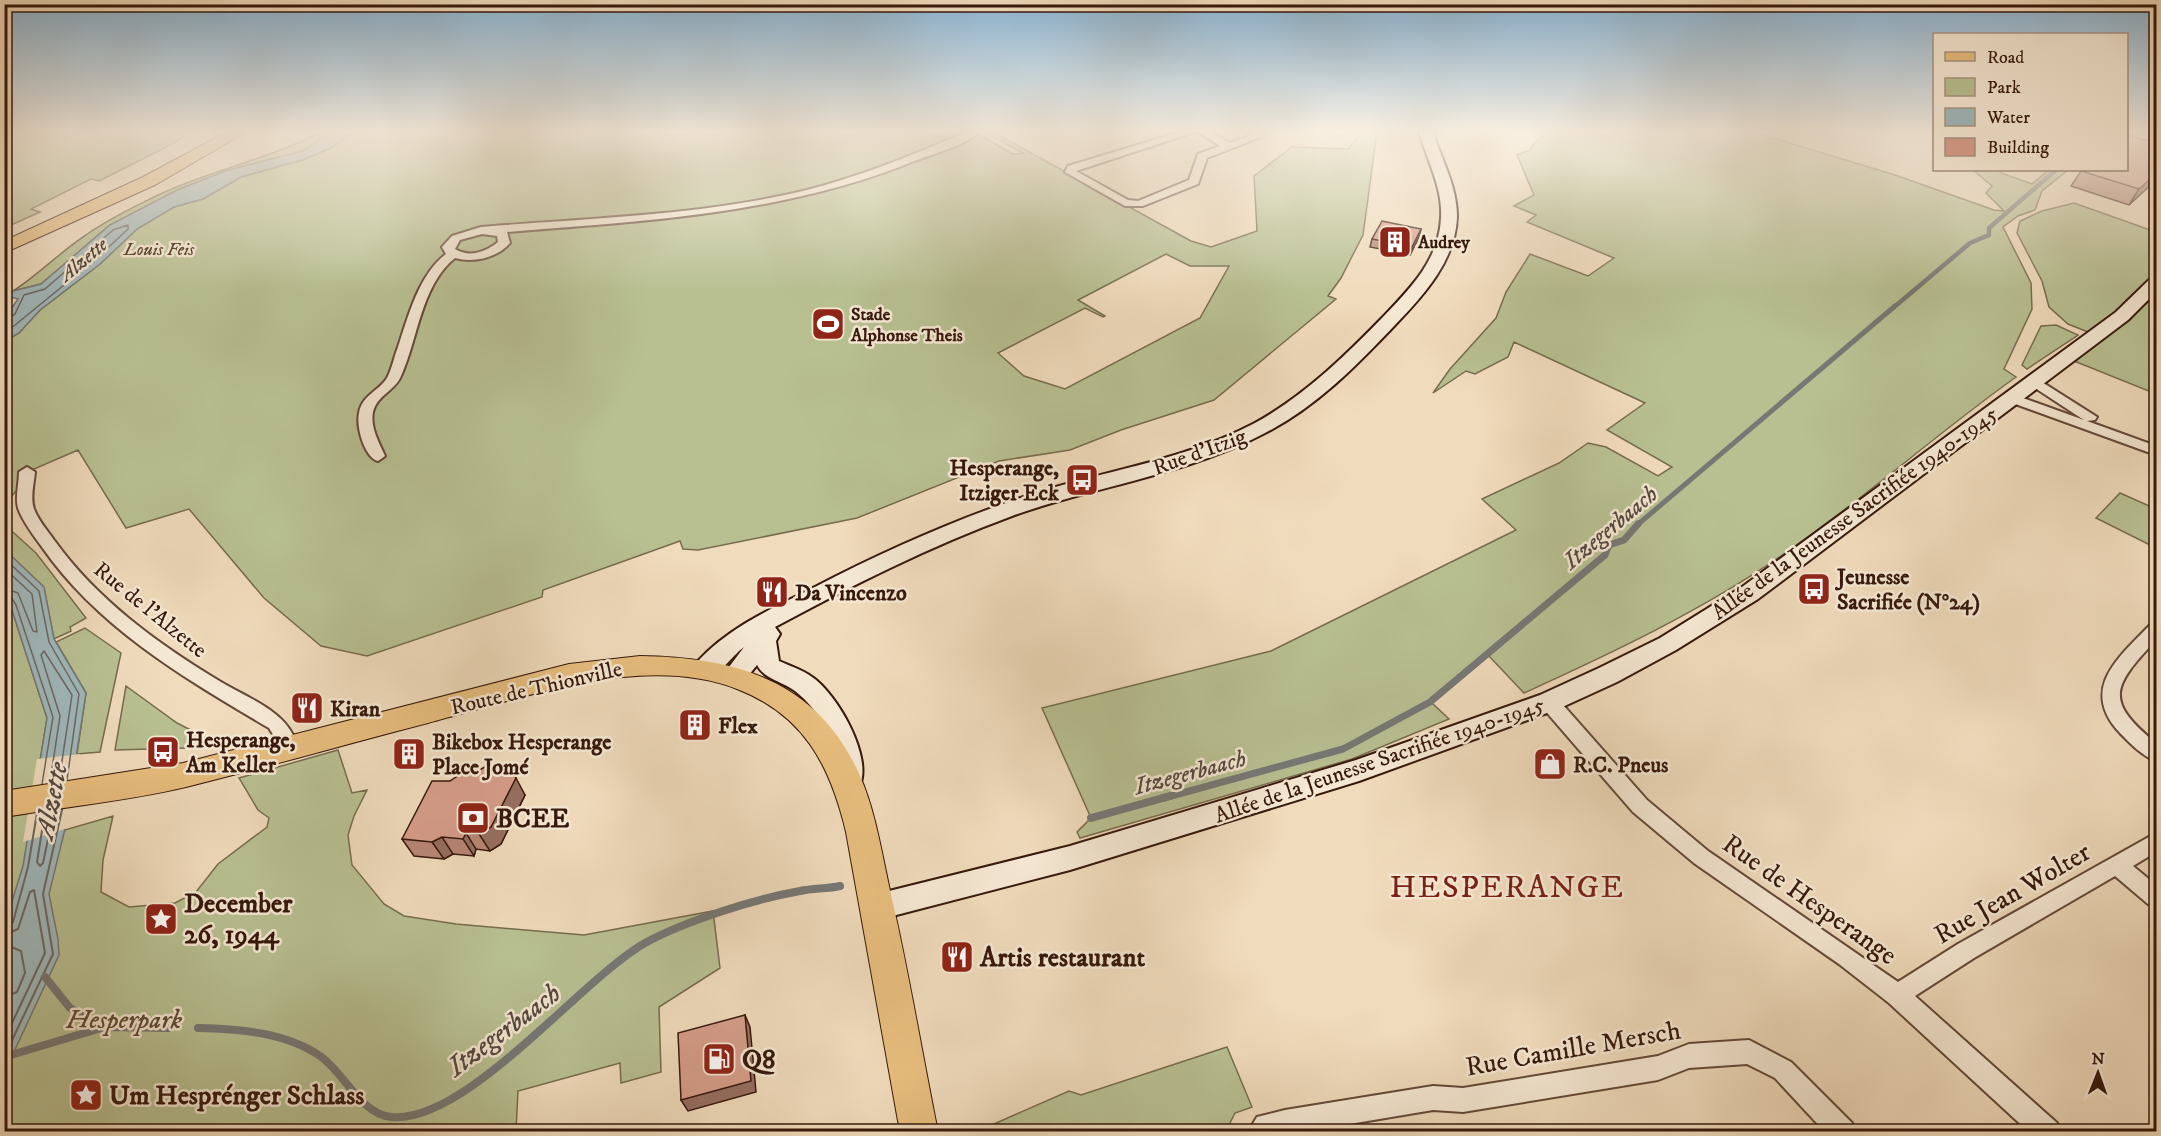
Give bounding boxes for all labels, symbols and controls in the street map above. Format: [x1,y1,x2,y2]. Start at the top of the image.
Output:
legend [1933,33,2128,171]
text: Road [1987,47,2024,69]
text: Park [1987,77,2021,99]
text: Water [1986,107,2030,129]
text: Building [1987,137,2049,159]
building icon: Audrey [1377,224,1413,260]
water label: Alzette [53,232,114,289]
place label: Audrey [1417,232,1470,254]
park label: Louis Feis [123,239,195,261]
place label: Stade Alphonse Theis [850,304,963,347]
sports icon: Stade Alphonse Theis [810,306,846,342]
street label: Allée de la Jeunesse Sacrifiée 1940-1945 [1707,400,2003,626]
street label: Rue d'Itzig [1149,423,1250,482]
place label: Hesperange, Itziger Eck [949,455,1060,507]
bus stop icon: Hesperange, Itziger Eck [1064,462,1100,498]
water label: Itzegerbaach [1556,479,1664,577]
street label: Rue de l'Alzette [88,556,212,664]
place label: Jeunesse Sacrifiée (N°24) [1834,564,1980,616]
bus stop icon: Jeunesse Sacrifiée (N°24) [1796,571,1832,607]
restaurant icon: Da Vincenzo [754,574,790,610]
place label: Da Vincenzo [795,580,907,607]
street label: Route de Thionville [448,656,625,721]
restaurant icon: Kiran [289,690,325,726]
street label: Allée de la Jeunesse Sacrifiée 1940-1945 [1211,691,1548,830]
place label: Kiran [330,696,381,723]
building icon: Flex [677,707,713,743]
place label: Flex [718,713,758,740]
place label: Hesperange, Am Keller [185,727,296,779]
place label: Bikebox Hesperange Place Jomé [432,729,611,781]
bus stop icon: Hesperange, Am Keller [145,734,181,770]
building icon: Bikebox Hesperange Place Jomé [391,736,427,772]
water label: Itzegerbaach [1129,744,1250,803]
shop icon: R.C. Pneus [1532,746,1568,782]
place label: R.C. Pneus [1573,752,1669,779]
water label: Alzette [26,758,76,844]
bank icon: BCEE [455,800,491,836]
place label: BCEE [496,802,569,836]
street label: Rue de Hesperange [1715,827,1903,973]
street label: Rue Jean Wolter [1928,835,2097,952]
district label: HESPERANGE [1389,868,1625,908]
place label: December 26, 1944 [184,887,293,952]
place icon: December 26, 1944 [143,901,179,937]
restaurant icon: Artis restaurant [939,939,975,975]
place label: Artis restaurant [979,941,1146,975]
water label: Itzegerbaach [438,976,568,1086]
park label: Hesperpark [65,1003,183,1037]
street label: Rue Camille Mersch [1463,1013,1684,1085]
fuel station icon: Q8 [701,1041,737,1077]
place label: Q8 [742,1043,776,1077]
north arrow [2068,1043,2128,1103]
text: N [2092,1049,2105,1069]
place icon: Um Hesprénger Schlass [68,1077,104,1113]
place label: Um Hesprénger Schlass [109,1079,364,1113]

